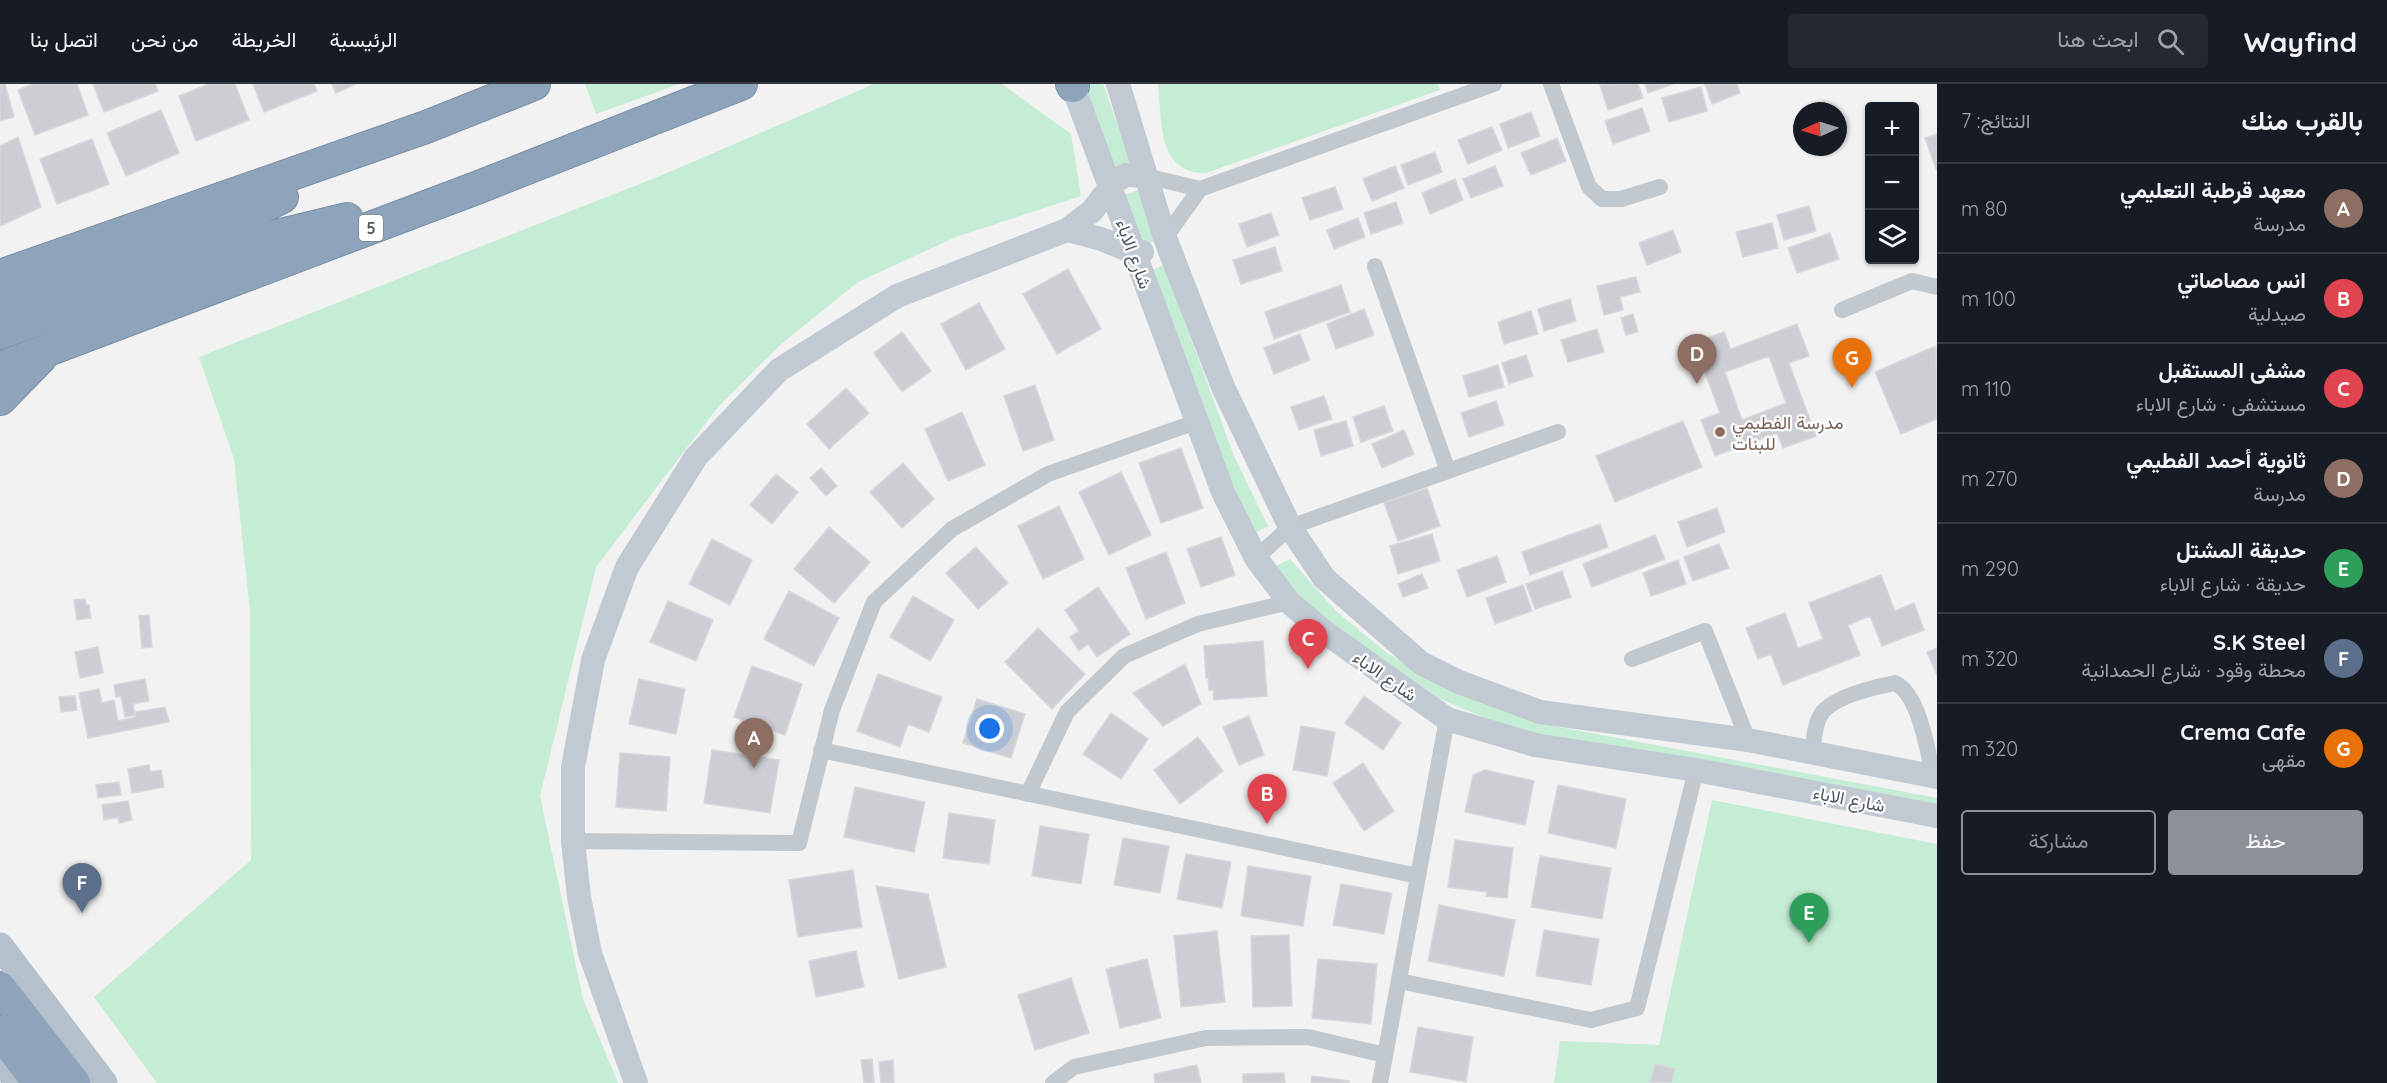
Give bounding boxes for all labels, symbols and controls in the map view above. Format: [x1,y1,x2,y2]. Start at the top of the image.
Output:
search box [1788,14,2208,68]
text: Wayfind [2244,24,2357,59]
text: ابحث هنا [2057,25,2139,53]
icon: search [2154,25,2187,58]
text: اتصل بنا [30,26,98,52]
text: من نحن [131,26,198,52]
text: الخريطة [231,26,296,52]
text: الرئيسية [329,26,397,52]
north arrow [1793,102,1847,156]
map controls [1865,102,1919,264]
button: + [1865,102,1919,156]
text: بالقرب منك [2242,104,2363,137]
text: النتائج: 7 [1961,108,2030,133]
button: − [1865,156,1919,210]
text: معهد قرطبة التعليمي [2120,176,2306,204]
text: 80 m [1961,196,2007,221]
text: A [2337,196,2350,221]
button: layers [1865,210,1919,264]
text: مدرسة [2253,211,2306,236]
road number: 5 [359,215,383,241]
street label: شارع الاباء [1110,216,1157,292]
text: انس مصاصاتي [2177,266,2306,294]
text: 100 m [1961,286,2016,311]
text: B [2337,286,2350,311]
text: صيدلية [2248,301,2306,326]
pin: D [1678,334,1716,384]
pin: G [1832,338,1872,388]
text: مشفى المستقبل [2158,356,2306,384]
text: 110 m [1961,376,2011,401]
text: C [2337,376,2350,401]
text: مستشفى · شارع الاباء [2136,391,2306,416]
place label: مدرسة الفطيمي للبنات [1732,411,1844,455]
marker: مدرسة الفطيمي للبنات [1713,425,1727,439]
text: ثانوية أحمد الفطيمي [2126,446,2306,474]
text: 270 m [1961,466,2018,491]
text: D [2336,466,2351,491]
text: مدرسة [2253,481,2306,506]
text: حديقة المشتل [2176,536,2306,564]
text: 290 m [1961,556,2019,581]
text: E [2338,556,2349,581]
text: حديقة · شارع الاباء [2160,571,2306,596]
pin: C [1288,620,1328,669]
text: S.K Steel [2213,628,2306,656]
street label: شارع الاباء [1348,646,1421,707]
text: 320 m [1961,646,2018,671]
text: F [2338,646,2349,671]
text: محطة وقود · شارع الحمدانية [2081,657,2306,682]
your location [975,714,1004,743]
pin: A [734,718,774,768]
text: Crema Cafe [2180,718,2306,746]
text: 320 m [1961,736,2018,761]
text: G [2337,736,2350,761]
text: مقهى [2262,747,2306,772]
pin: B [1248,774,1286,824]
street label: شارع الاباء [1811,781,1887,818]
button: مشاركة [1961,810,2156,875]
button: حفظ [2168,810,2363,875]
pin: F [62,864,101,913]
pin: E [1790,894,1828,943]

